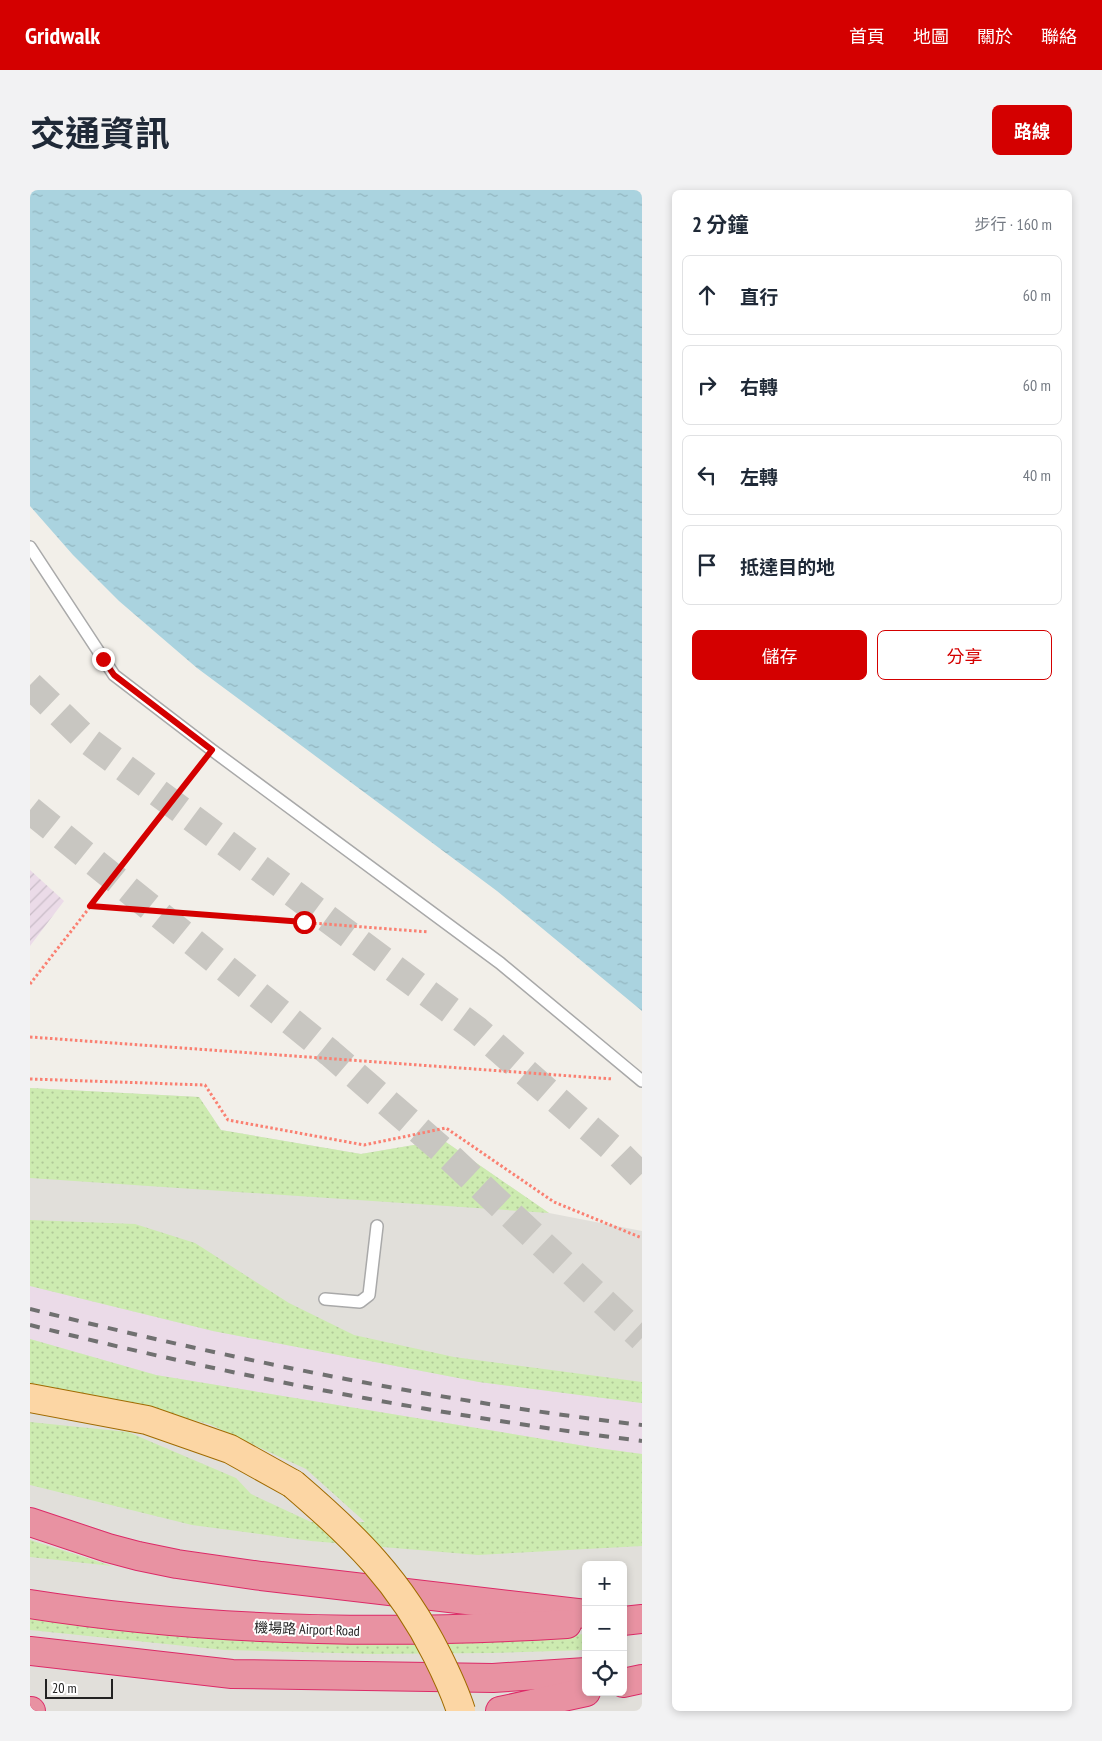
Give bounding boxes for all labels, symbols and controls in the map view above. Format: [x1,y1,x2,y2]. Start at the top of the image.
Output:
text: Gridwalk [25,20,100,51]
text: 首頁 [849,25,885,48]
text: 地圖 [913,25,949,48]
text: 關於 [977,25,1013,48]
text: 聯絡 [1041,25,1077,48]
button: 路線 [992,105,1072,155]
text: 交通資訊 [30,110,170,156]
text: 2 分鐘 [692,211,748,238]
text: 步行 · 160 m [974,214,1052,234]
icon: ahead [693,281,721,309]
text: 直行 [740,285,778,309]
text: 60 m [1023,285,1051,305]
icon: right [693,371,721,399]
text: 右轉 [740,375,778,399]
text: 60 m [1023,375,1051,395]
icon: left [693,461,721,489]
text: 左轉 [740,465,778,489]
text: 40 m [1023,465,1051,485]
icon: arrive [693,551,721,579]
text: 抵達目的地 [740,555,835,579]
button: 儲存 [692,630,867,680]
button: 分享 [877,630,1052,680]
route end [92,648,115,671]
route start [293,911,316,934]
map controls [582,1561,627,1696]
button: + [582,1561,627,1606]
button: − [582,1606,627,1651]
street label: 機場路 Airport Road [254,1618,360,1640]
button: locate [582,1651,627,1696]
scale bar [45,1676,112,1699]
text: 20 m [52,1679,77,1697]

